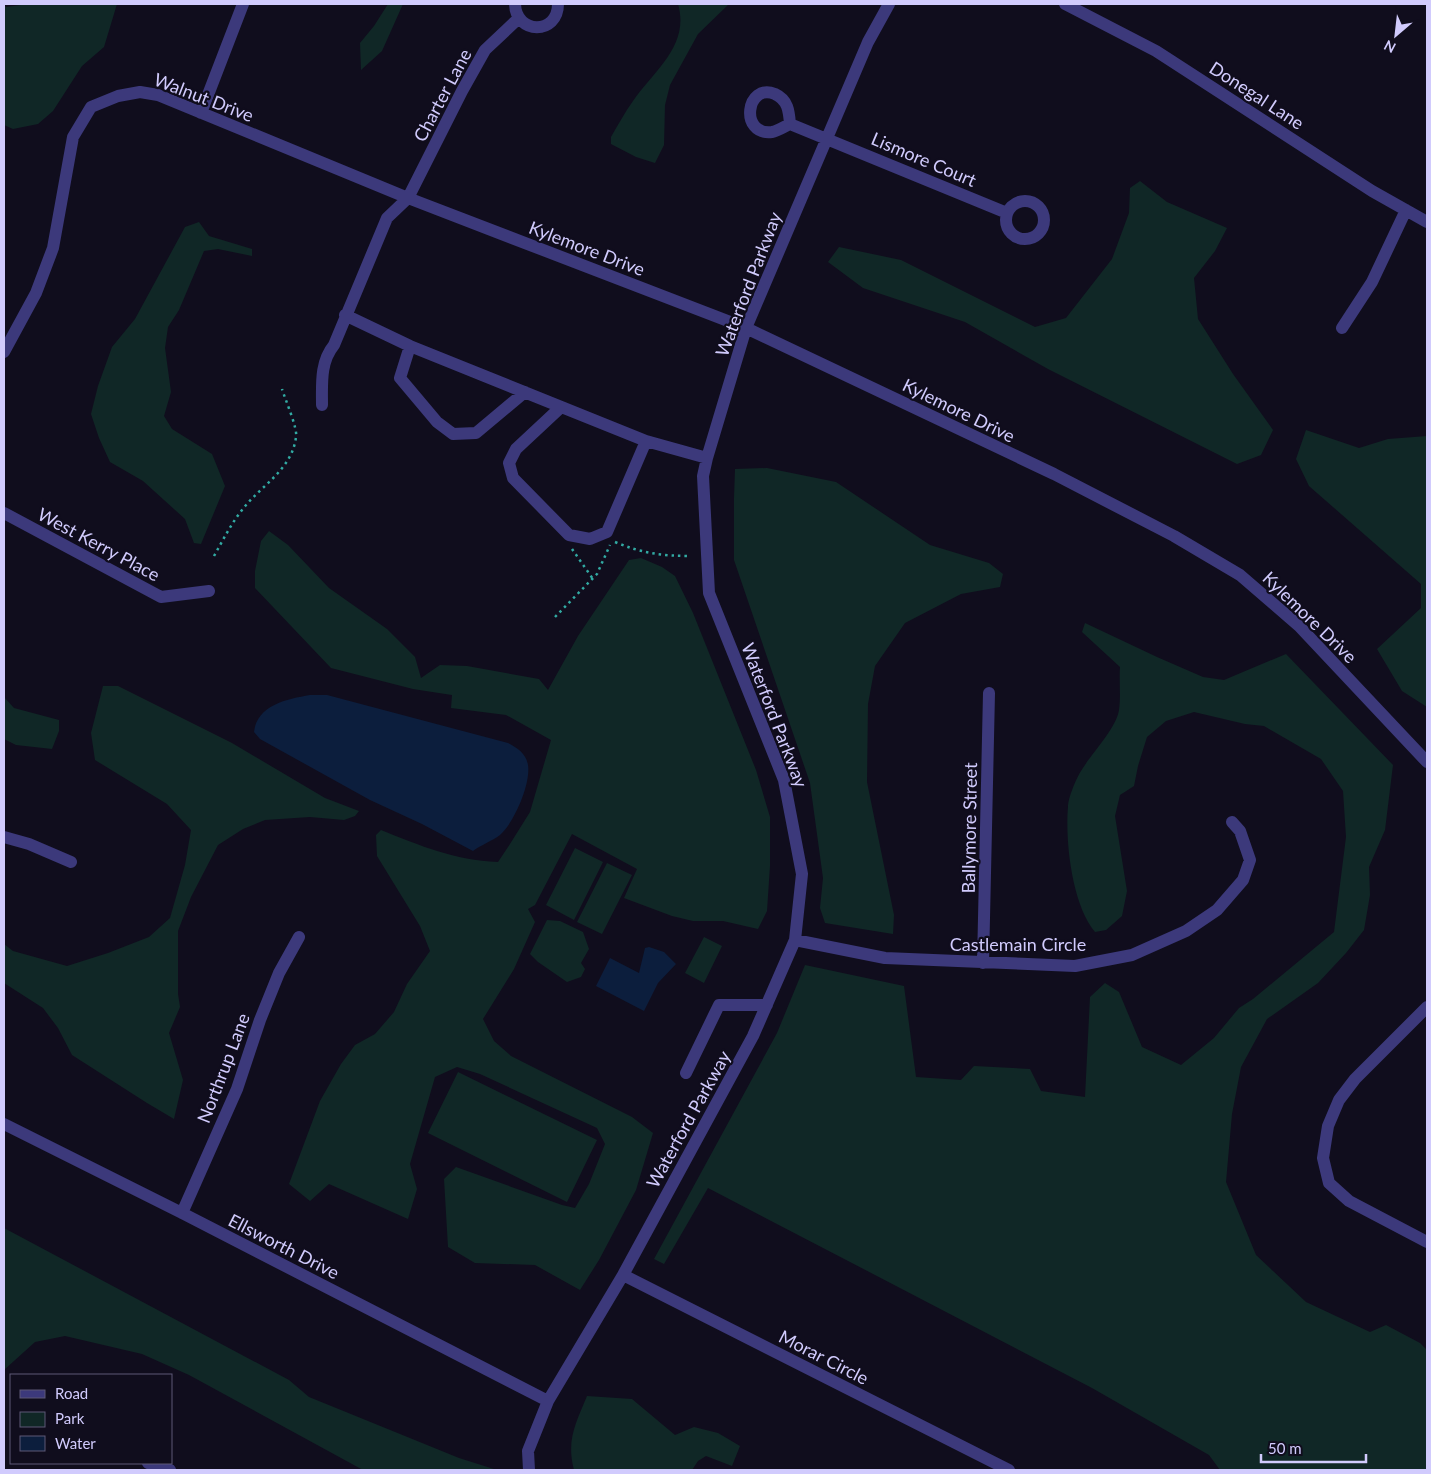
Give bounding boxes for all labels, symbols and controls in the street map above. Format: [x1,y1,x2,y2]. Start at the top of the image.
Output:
north arrow [1371,10,1421,60]
text: N [1381,37,1398,57]
street label: Charter Lane [408,45,476,145]
street label: Donegal Lane [1206,56,1308,134]
street label: Walnut Drive [151,68,257,126]
street label: Lismore Court [868,127,980,191]
street label: Waterford Parkway [710,208,786,359]
street label: Kylemore Drive [526,216,648,280]
street label: Kylemore Drive [899,373,1019,447]
street label: West Kerry Place [34,503,164,585]
street label: Kylemore Drive [1258,567,1362,667]
street label: Waterford Parkway [737,640,813,791]
street label: Ballymore Street [957,762,981,894]
street label: Castlemain Circle [950,933,1086,955]
street label: Northrup Lane [192,1010,254,1126]
street label: Waterford Parkway [641,1046,735,1191]
street label: Ellsworth Drive [225,1209,343,1283]
street label: Morar Circle [775,1325,873,1389]
legend [10,1374,172,1464]
text: Road [55,1384,88,1402]
text: Park [55,1409,85,1427]
scale bar [1261,1432,1366,1464]
text: Water [55,1434,96,1452]
text: 50 m [1268,1439,1302,1457]

